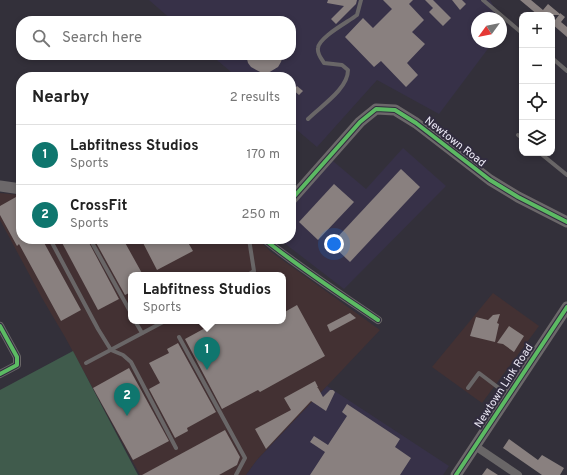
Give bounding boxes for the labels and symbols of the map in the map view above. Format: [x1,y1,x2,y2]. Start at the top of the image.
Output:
north arrow [471,12,507,48]
street label: Newtown Road [422,114,488,170]
your location [324,234,344,254]
pin: 1 [194,337,220,370]
street label: Newtown Link Road [472,341,536,431]
pin: 2 [114,383,140,416]

